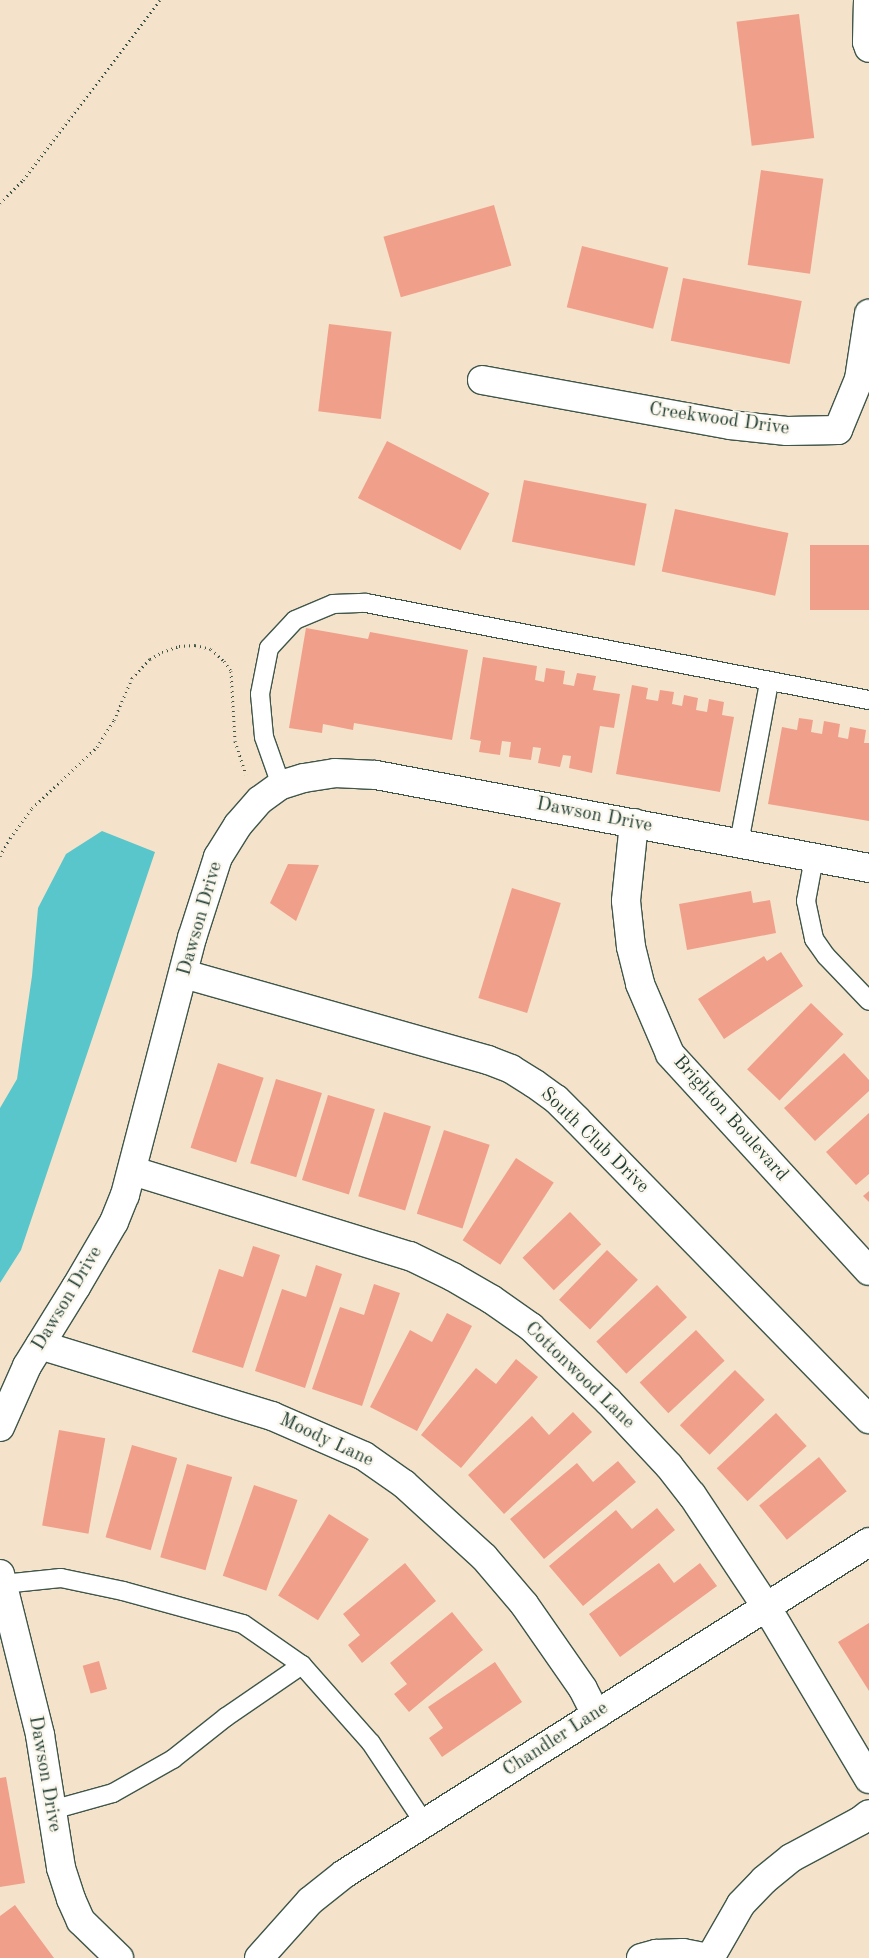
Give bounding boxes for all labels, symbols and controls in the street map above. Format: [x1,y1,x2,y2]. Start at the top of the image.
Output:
street label: Creekwood Drive [647,399,791,441]
street label: Dawson Drive [534,794,654,838]
street label: Dawson Drive [174,859,228,979]
street label: Brighton Boulevard [668,1051,792,1187]
street label: South Club Drive [535,1083,653,1199]
street label: Dawson Drive [28,1243,108,1355]
street label: Cottonwood Lane [519,1318,639,1434]
street label: Moody Lane [275,1409,377,1473]
street label: Chandler Lane [499,1698,613,1782]
street label: Dawson Drive [23,1714,65,1834]

